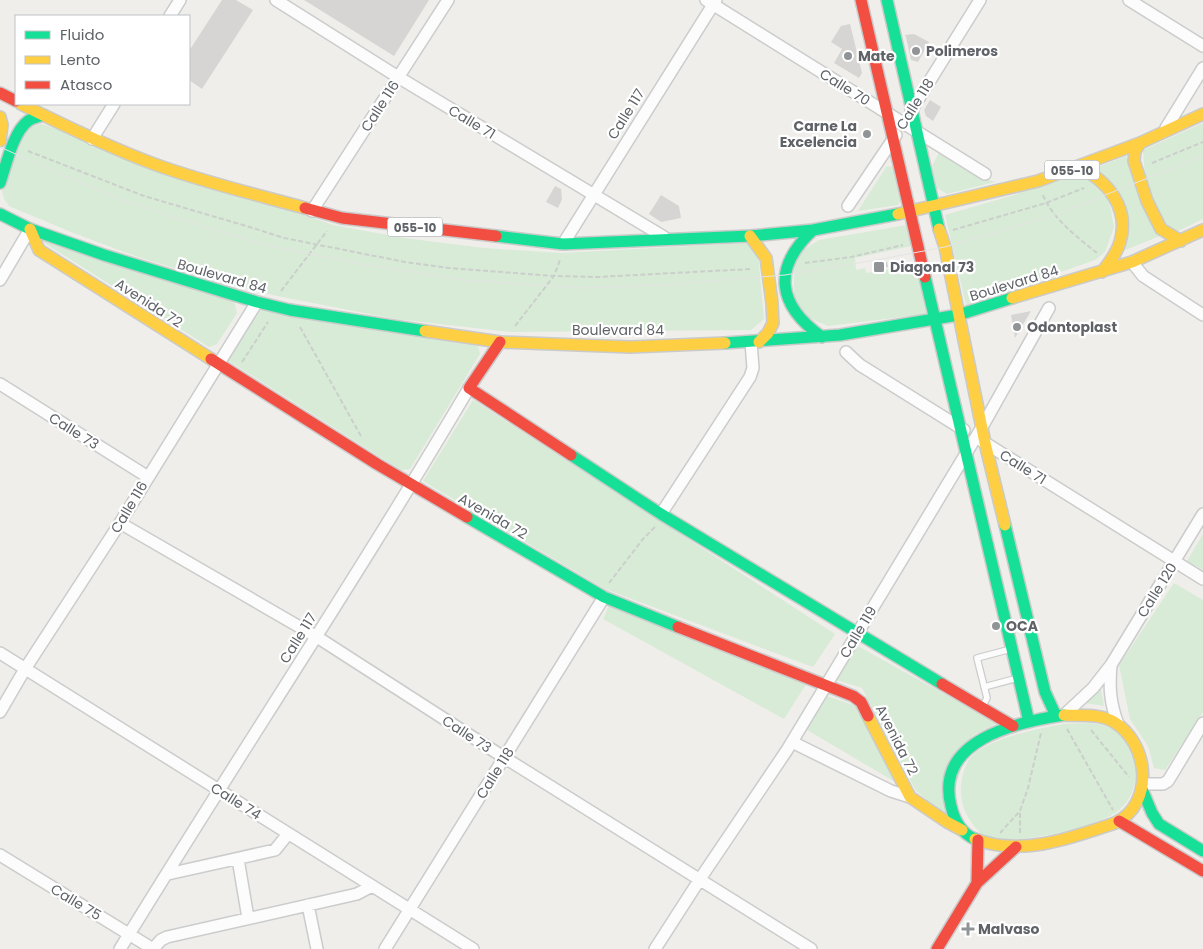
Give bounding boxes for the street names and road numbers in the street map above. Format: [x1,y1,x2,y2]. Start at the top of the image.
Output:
street label: Calle 70 [816,64,874,110]
street label: Calle 118 [891,74,939,134]
street label: Calle 116 [356,76,404,136]
street label: Calle 117 [603,85,650,143]
street label: Calle 71 [445,100,499,144]
road number: 055-10 [1044,160,1100,180]
road number: 055-10 [388,218,442,236]
street label: Boulevard 84 [175,254,269,298]
street label: Boulevard 84 [967,260,1061,306]
street label: Avenida 72 [111,274,187,332]
street label: Boulevard 84 [572,320,664,340]
street label: Calle 73 [45,408,103,454]
street label: Calle 71 [996,445,1050,489]
street label: Calle 116 [106,477,152,537]
street label: Avenida 72 [455,488,531,544]
street label: Calle 120 [1132,559,1182,621]
street label: Calle 119 [835,602,881,662]
street label: Calle 117 [275,609,322,667]
street label: Avenida 72 [871,701,923,779]
street label: Calle 73 [438,711,496,757]
street label: Calle 118 [471,743,519,803]
street label: Calle 74 [207,778,265,824]
street label: Calle 75 [47,879,105,925]

